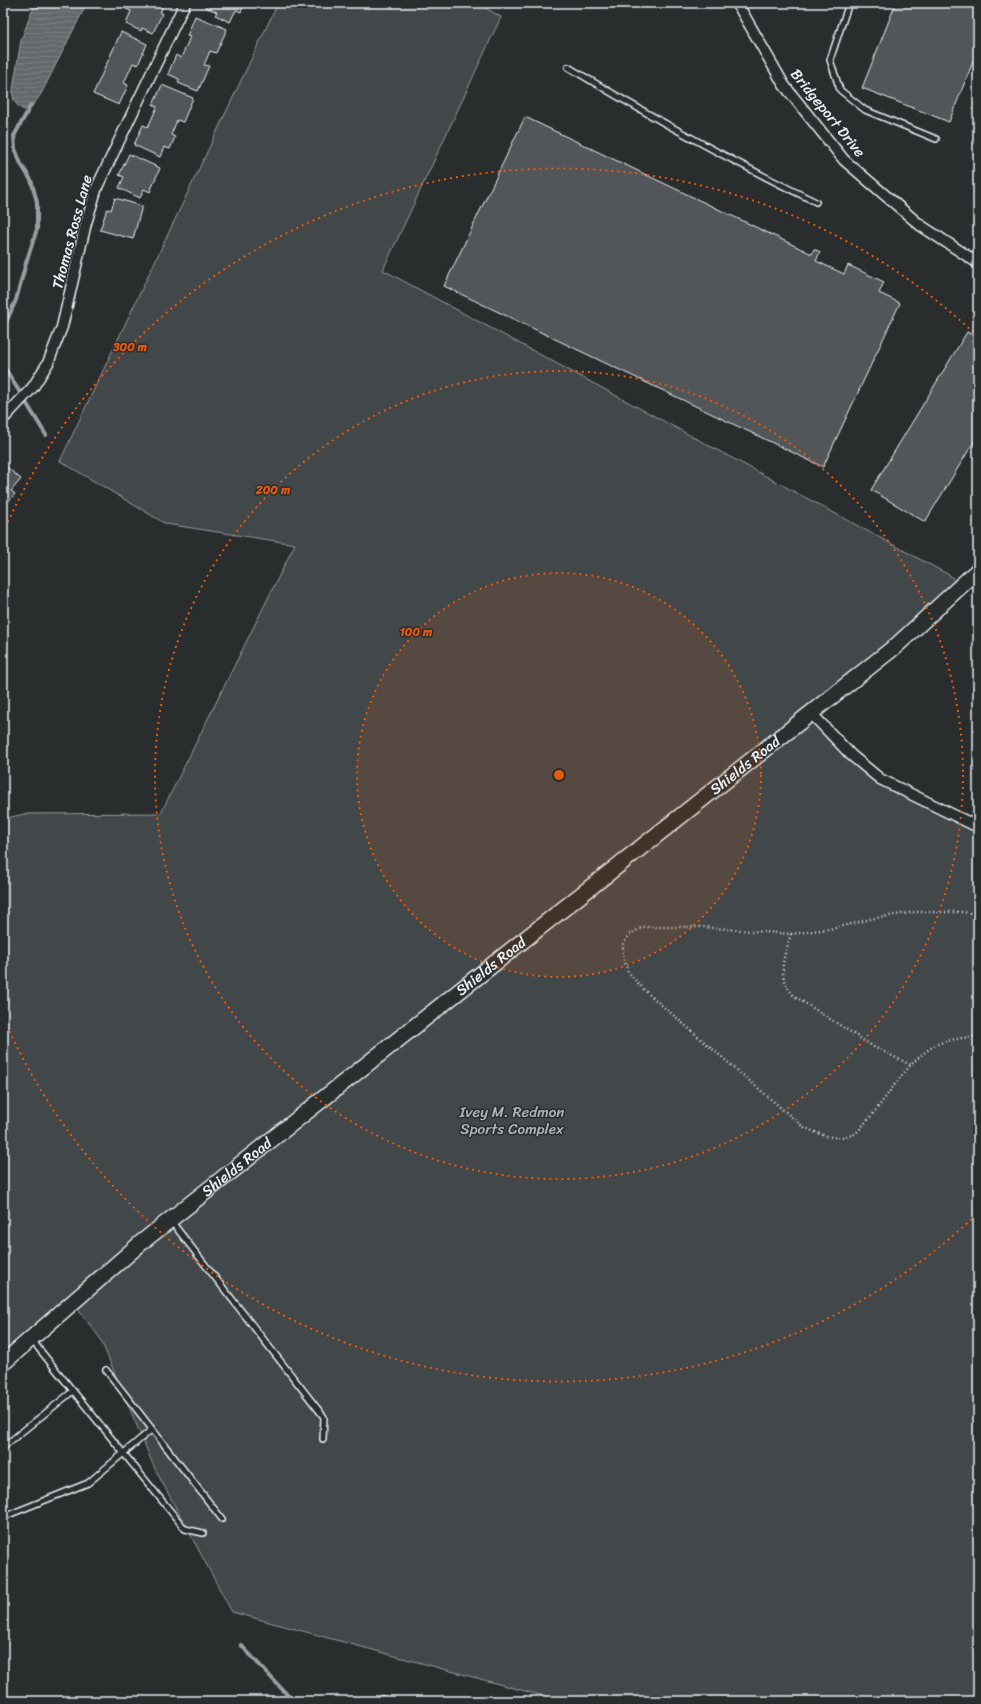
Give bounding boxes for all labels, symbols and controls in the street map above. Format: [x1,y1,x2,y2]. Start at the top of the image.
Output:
street label: Bridgeport Drive [784,63,872,163]
street label: Thomas Ross Lane [44,172,100,292]
text: 300 m [112,336,148,358]
text: 200 m [255,479,291,501]
text: 100 m [400,621,433,643]
street label: Shields Road [704,728,787,801]
centre of rings [552,768,566,782]
street label: Shields Road [450,929,533,1002]
park label: Ivey M. Redmon Sports Complex [459,1099,565,1142]
street label: Shields Road [196,1130,279,1203]

